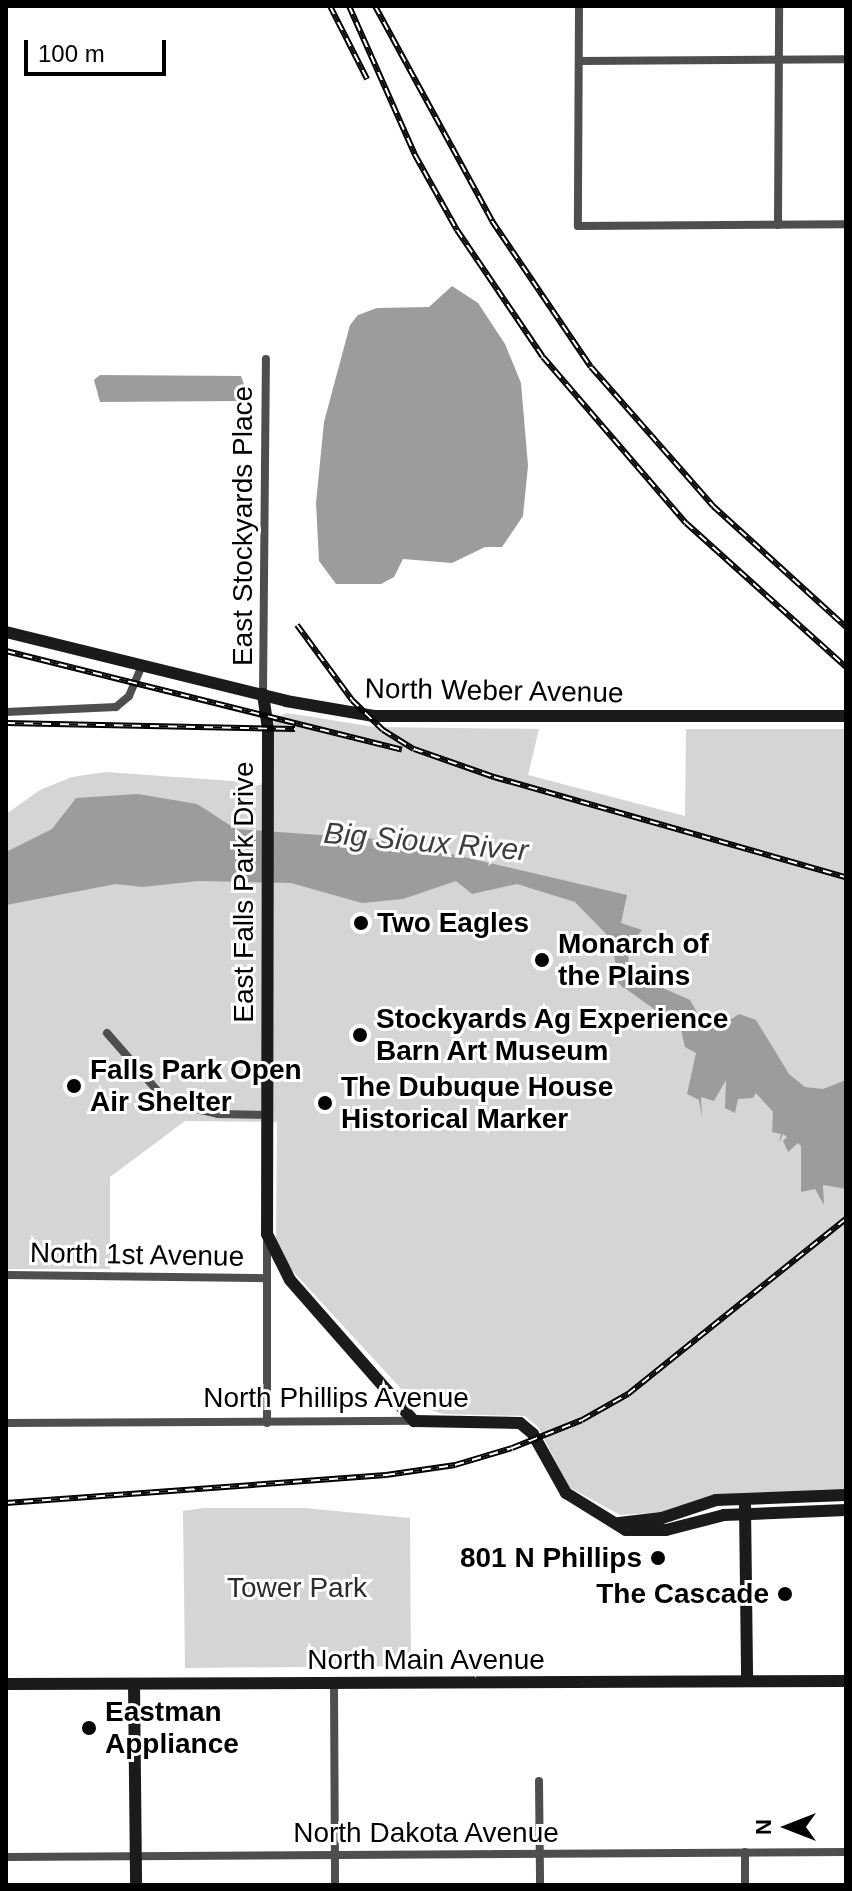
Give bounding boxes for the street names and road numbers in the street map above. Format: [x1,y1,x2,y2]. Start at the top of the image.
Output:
street label: East Stockyards Place [226,386,260,666]
street label: North Weber Avenue [364,672,624,710]
street label: East Falls Park Drive [227,761,261,1023]
street label: North 1st Avenue [29,1236,245,1274]
street label: North Phillips Avenue [202,1381,470,1415]
street label: North Main Avenue [306,1643,546,1677]
street label: North Dakota Avenue [292,1816,560,1850]

